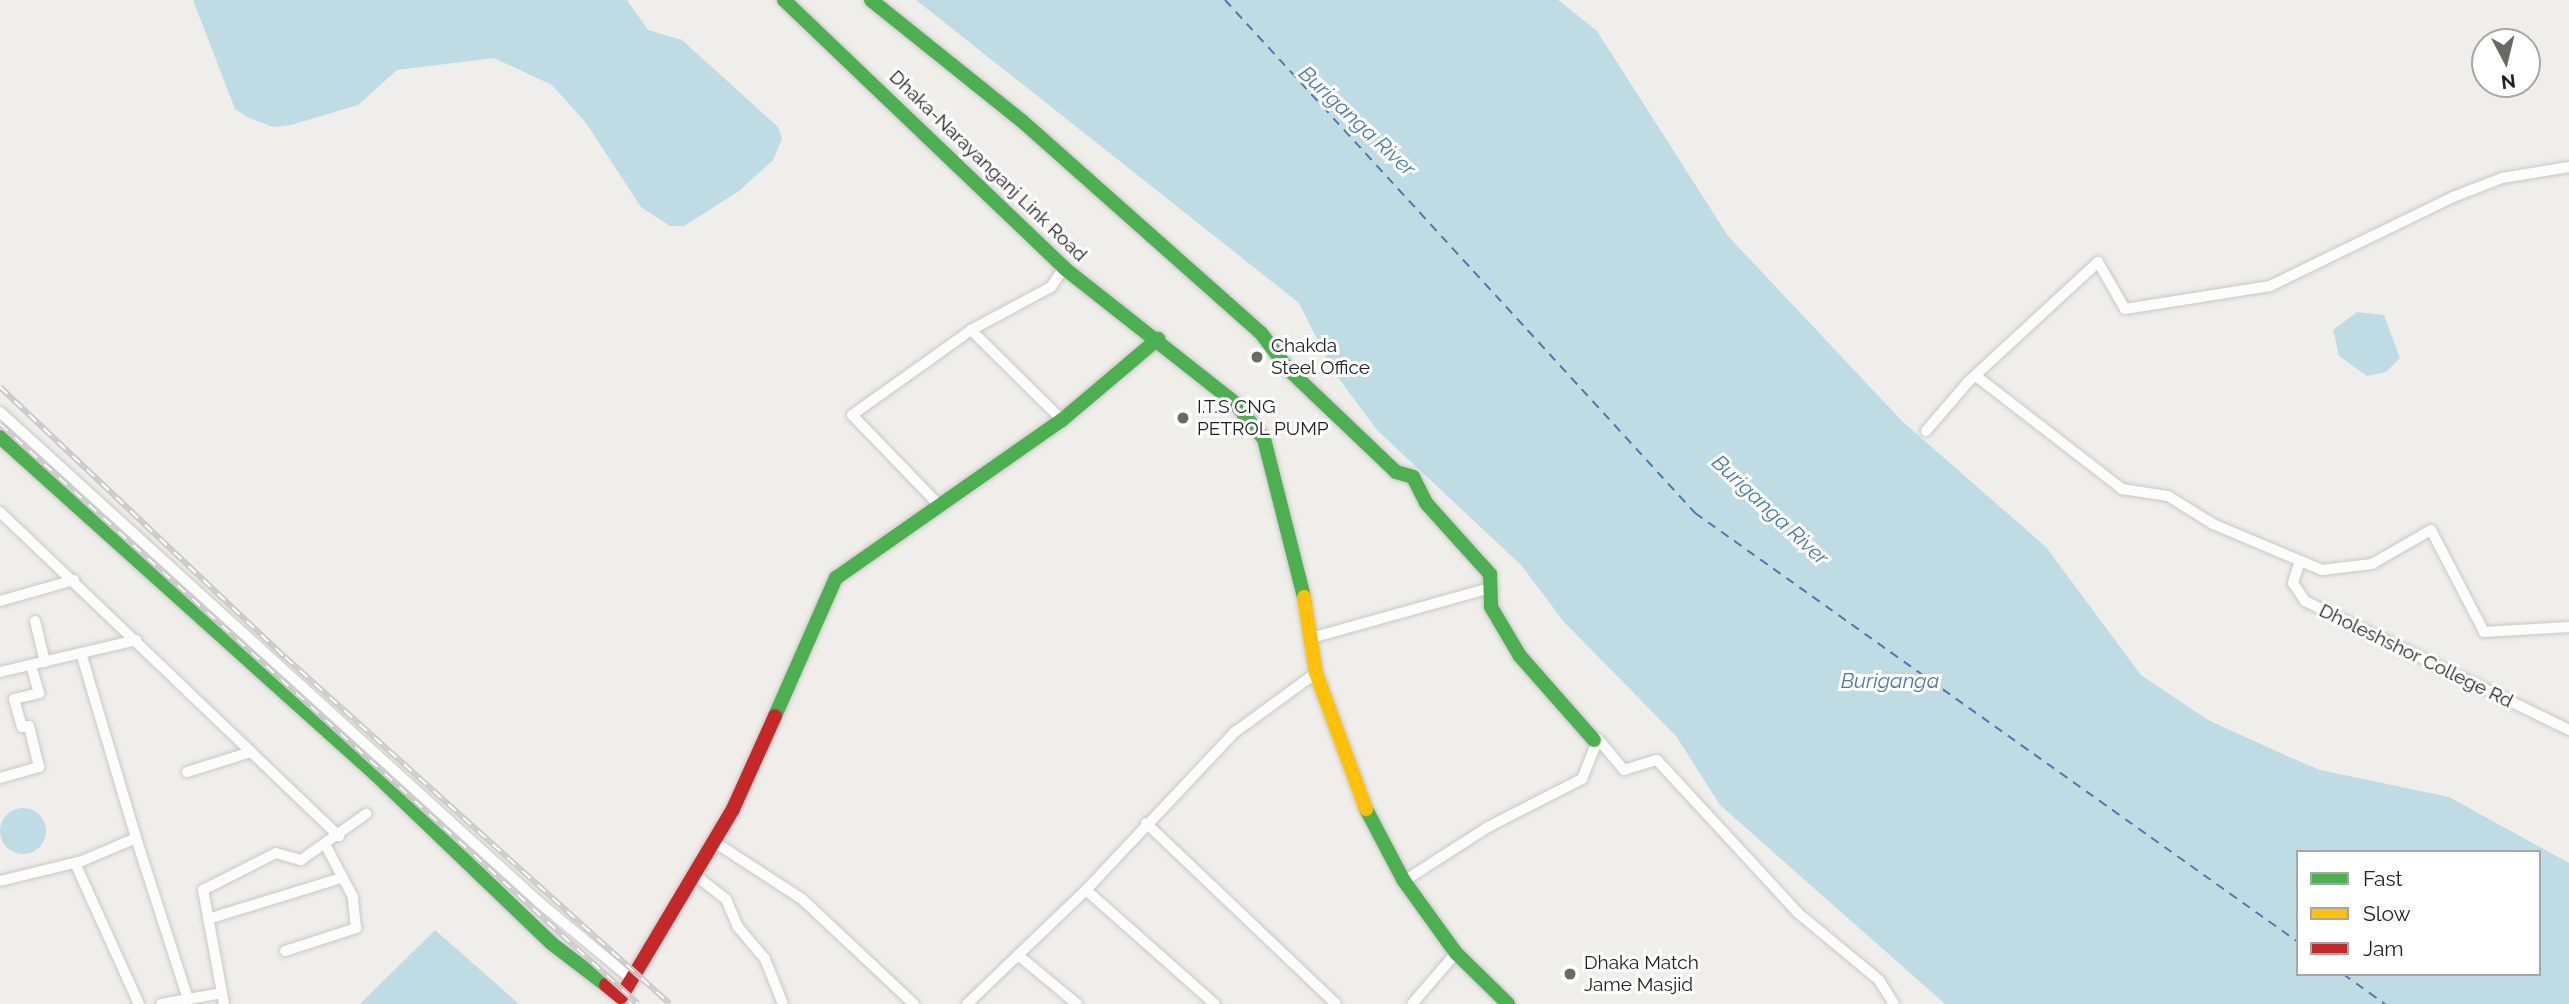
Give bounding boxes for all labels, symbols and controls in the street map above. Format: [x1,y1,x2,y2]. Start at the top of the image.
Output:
north arrow [2471,28,2541,98]
water label: Buriganga River [1294,61,1420,181]
street label: Dhaka-Narayanganj Link Road [885,66,1091,266]
text: N [2500,70,2517,94]
place label: Chakda Steel Office [1271,335,1371,379]
marker: Chakda Steel Office [1249,349,1265,365]
place label: I.T.S CNG PETROL PUMP [1197,396,1329,440]
marker: I.T.S CNG PETROL PUMP [1175,410,1191,426]
water label: Buriganga River [1707,450,1833,570]
street label: Dholeshshor College Rd [2315,599,2517,713]
water label: Buriganga [1841,668,1939,694]
legend [2296,850,2541,976]
text: Fast [2363,866,2403,891]
text: Slow [2363,901,2411,926]
text: Jam [2363,936,2404,961]
place label: Dhaka Match Jame Masjid [1584,952,1699,996]
marker: Dhaka Match Jame Masjid [1562,966,1578,982]

